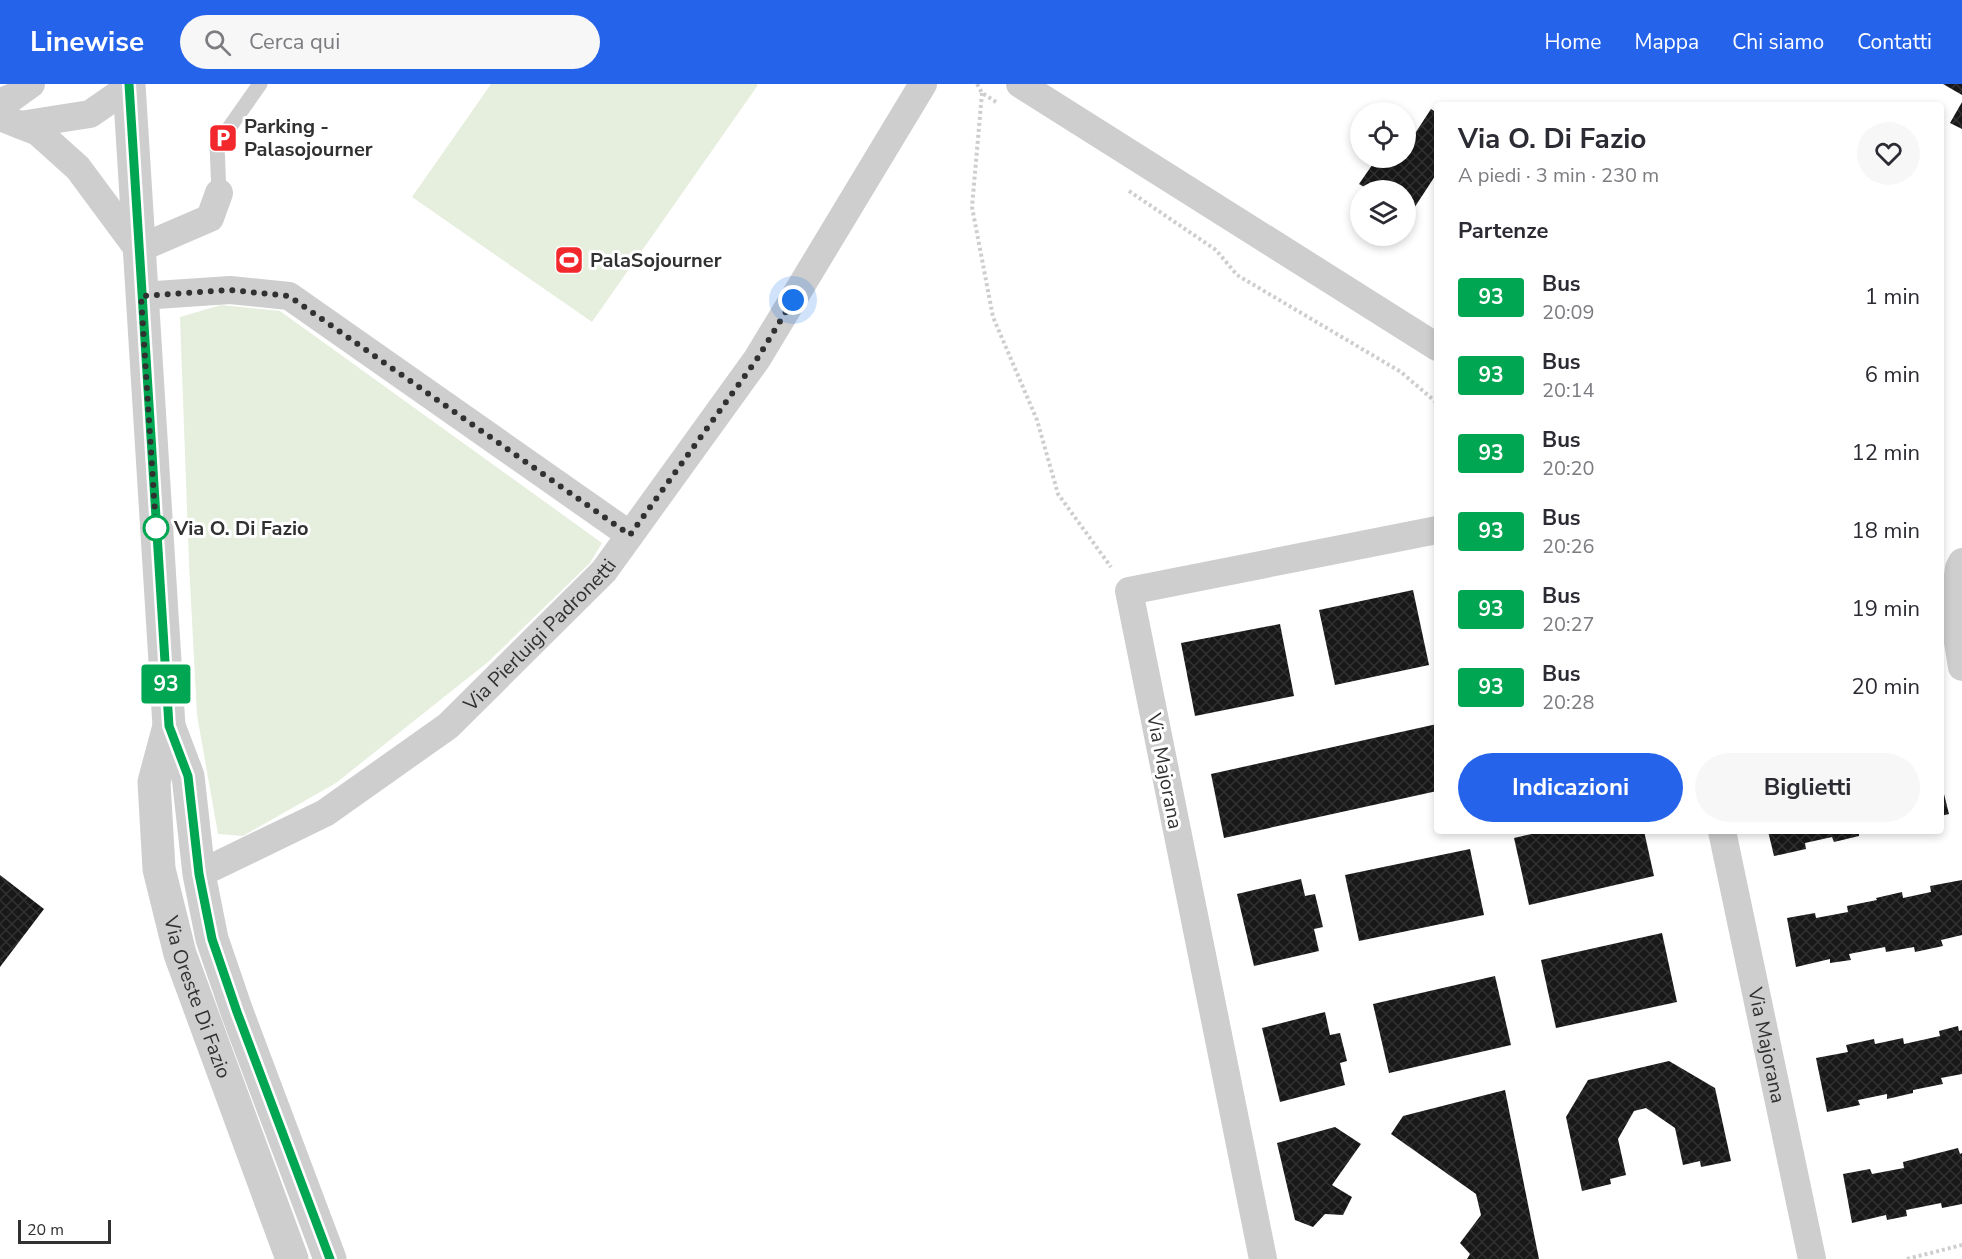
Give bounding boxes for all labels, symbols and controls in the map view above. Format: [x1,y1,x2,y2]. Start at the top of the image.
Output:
search box [180,15,600,69]
text: Linewise [30,23,144,61]
icon: search [201,26,234,59]
text: Cerca qui [249,27,340,57]
text: Home [1545,28,1601,56]
text: Mappa [1634,28,1699,56]
text: Chi siamo [1732,28,1824,56]
text: Contatti [1857,28,1932,56]
map controls [1350,102,1416,246]
button: locate [1350,102,1416,168]
place label: Parking - Palasojourner [244,113,373,163]
text: Via O. Di Fazio [1458,120,1646,158]
parking icon: Parking - Palasojourner [207,122,239,154]
button: heart [1857,122,1920,185]
text: A piedi · 3 min · 230 m [1458,162,1659,189]
button: layers [1350,180,1416,246]
text: Partenze [1458,216,1548,246]
sports icon: PalaSojourner [553,244,585,276]
place label: PalaSojourner [590,247,722,274]
text: Bus [1542,269,1581,299]
text: 1 min [1865,282,1920,312]
text: 93 [1478,283,1504,311]
your location [778,285,808,315]
text: 20:09 [1542,299,1595,326]
text: Bus [1542,347,1581,377]
text: 6 min [1865,360,1920,390]
text: 93 [1478,361,1504,389]
text: 20:14 [1542,377,1595,404]
text: Bus [1542,425,1581,455]
text: 12 min [1852,438,1920,468]
text: 93 [1478,439,1504,467]
text: 20:20 [1542,455,1595,482]
text: Bus [1542,503,1581,533]
marker: Via O. Di Fazio [143,515,169,541]
place label: Via O. Di Fazio [173,515,309,542]
text: 18 min [1852,516,1920,546]
text: 93 [1478,517,1504,545]
text: 20:26 [1542,533,1595,560]
street label: Via Pierluigi Padronetti [457,553,623,718]
text: Bus [1542,581,1581,611]
text: 19 min [1852,594,1920,624]
text: 93 [1478,595,1504,623]
text: 20:27 [1542,611,1595,638]
text: Bus [1542,659,1581,689]
line badge: 93 [139,664,193,704]
text: 93 [153,670,179,698]
text: 20 min [1852,672,1920,702]
text: 93 [1478,673,1504,701]
text: 20:28 [1542,689,1595,716]
street label: Via Majorana [1140,710,1189,831]
button: Indicazioni [1458,753,1683,822]
button: Biglietti [1695,753,1920,822]
street label: Via Oreste Di Fazio [157,912,238,1082]
street label: Via Majorana [1741,984,1792,1106]
scale bar [18,1217,111,1244]
text: 20 m [27,1219,64,1241]

